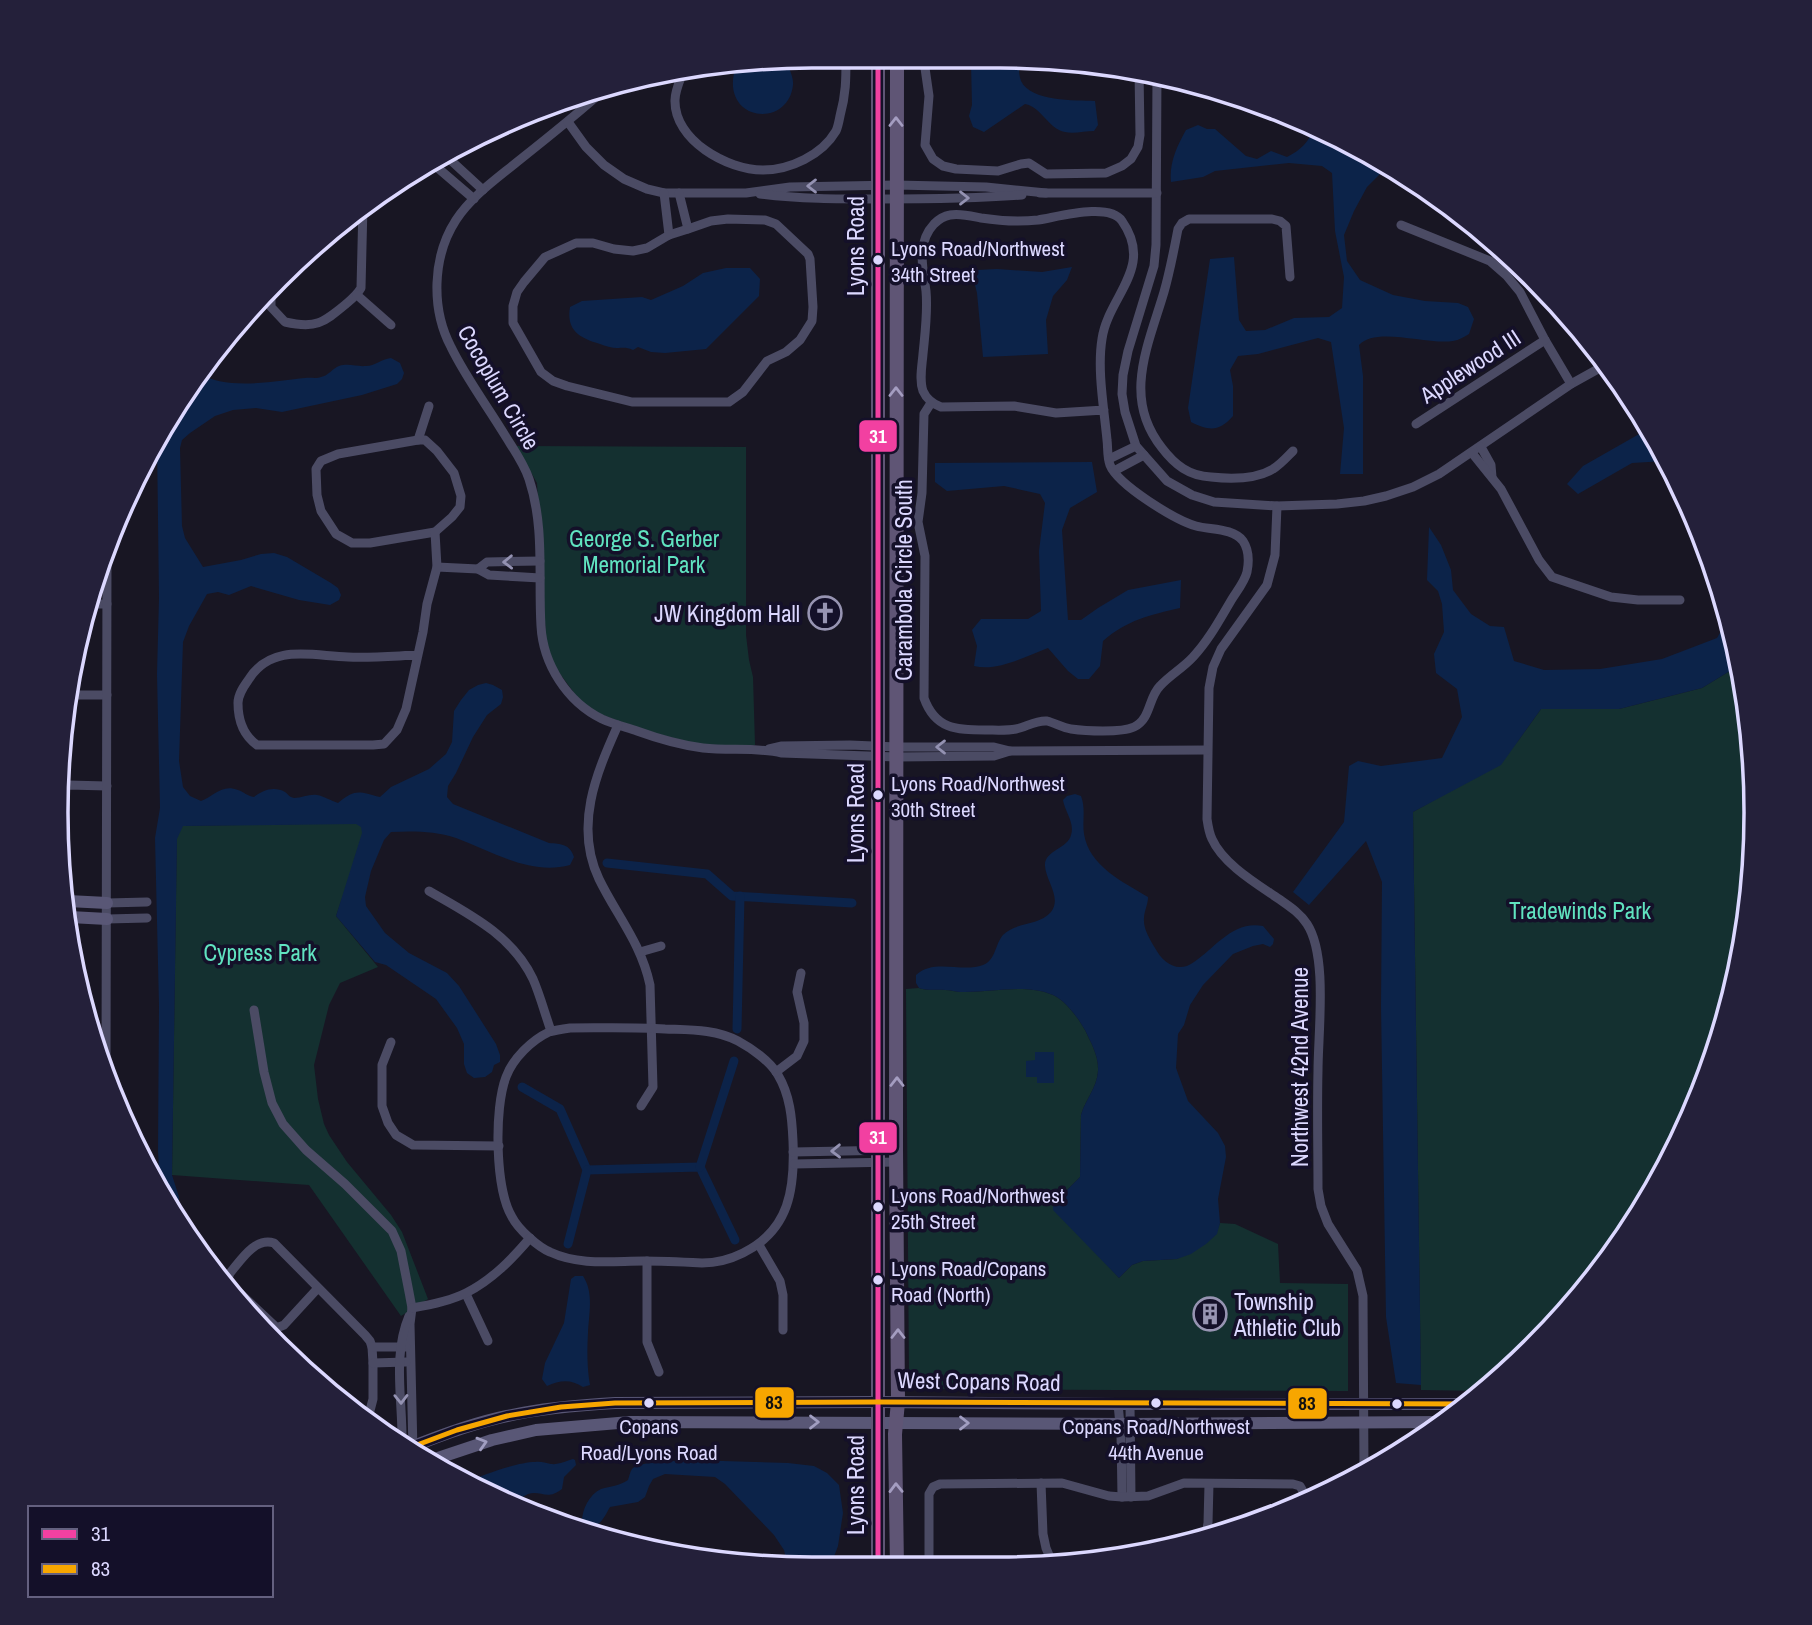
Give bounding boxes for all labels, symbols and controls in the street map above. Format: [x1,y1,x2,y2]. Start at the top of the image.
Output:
one-way arrow [888,117,904,127]
one-way arrow [806,179,817,194]
one-way arrow [960,190,970,206]
street label: Lyons Road [840,196,871,296]
place label: Lyons Road/Northwest 34th Street [891,234,1065,289]
marker: Lyons Road/Northwest 34th Street [871,253,885,267]
street label: Cocoplum Circle [451,319,547,455]
street label: Applewood III [1413,322,1526,411]
one-way arrow [888,386,904,397]
line badge: 31 [858,419,898,453]
text: 31 [869,423,887,449]
street label: Carambola Circle South [888,479,919,681]
park label: George S. Gerber Memorial Park [569,523,720,580]
one-way arrow [502,554,513,570]
church icon: JW Kingdom Hall [806,594,844,632]
place label: JW Kingdom Hall [654,598,800,629]
one-way arrow [935,739,946,755]
street label: Lyons Road [840,763,871,863]
place label: Lyons Road/Northwest 30th Street [891,769,1065,824]
marker: Lyons Road/Northwest 30th Street [871,788,885,802]
park label: Tradewinds Park [1509,895,1651,926]
park label: Cypress Park [203,937,317,968]
street label: Northwest 42nd Avenue [1284,967,1315,1167]
one-way arrow [889,1076,905,1086]
line badge: 31 [858,1121,898,1154]
text: 31 [869,1124,887,1150]
one-way arrow [830,1143,840,1159]
place label: Lyons Road/Northwest 25th Street [891,1181,1065,1236]
marker: Lyons Road/Northwest 25th Street [871,1200,885,1214]
place label: Lyons Road/Copans Road (North) [891,1254,1046,1309]
marker: Lyons Road/Copans Road (North) [871,1273,885,1287]
place label: Township Athletic Club [1233,1286,1341,1343]
building icon: Township Athletic Club [1191,1295,1229,1333]
one-way arrow [890,1328,905,1339]
street label: West Copans Road [897,1364,1061,1398]
line badge: 83 [754,1386,795,1419]
line badge: 83 [1287,1387,1328,1420]
text: 83 [765,1389,783,1415]
text: 83 [1298,1390,1316,1416]
one-way arrow [393,1394,409,1405]
marker: Copans Road/Lyons Road [642,1396,656,1410]
marker: Copans Road/Northwest 44th Avenue [1149,1396,1163,1410]
unlabelled marker [1390,1397,1404,1411]
place label: Copans Road/Lyons Road [580,1412,718,1467]
place label: Copans Road/Northwest 44th Avenue [1062,1412,1250,1467]
one-way arrow [809,1414,820,1430]
one-way arrow [959,1415,970,1431]
street label: Lyons Road [840,1435,871,1535]
one-way arrow [475,1437,487,1451]
one-way arrow [888,1482,904,1492]
legend [28,1506,273,1597]
text: 31 [91,1519,111,1548]
text: 83 [91,1554,110,1583]

